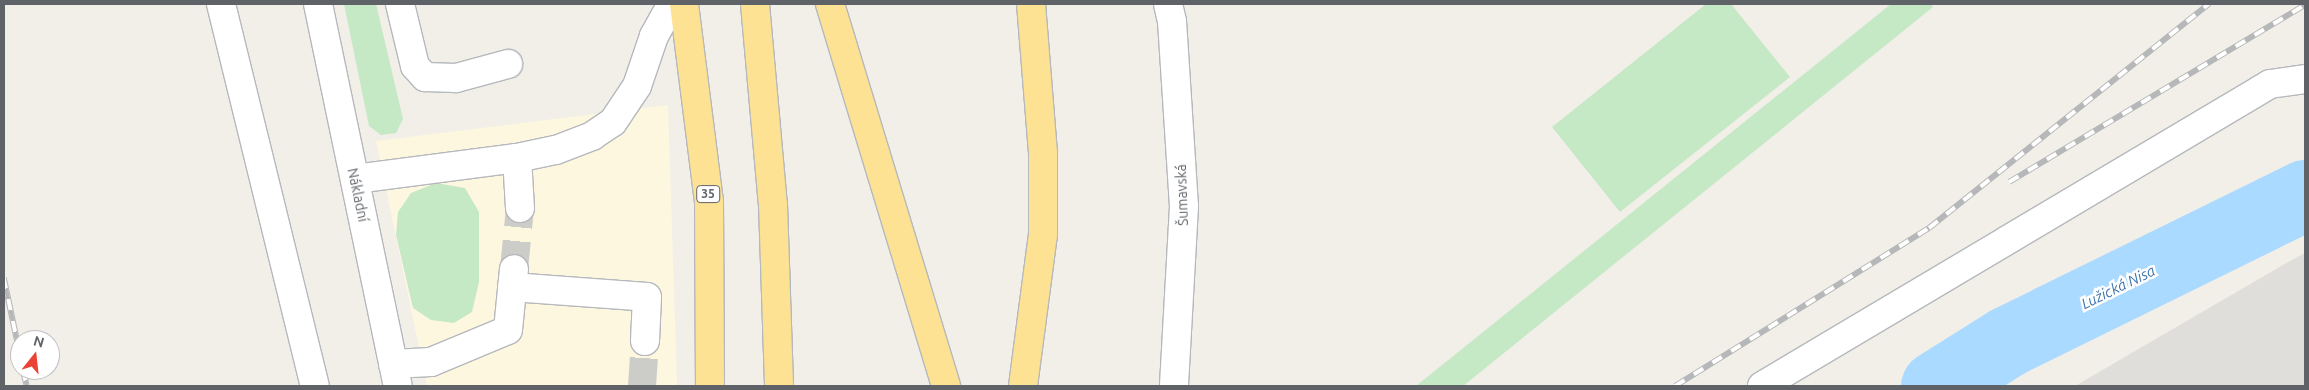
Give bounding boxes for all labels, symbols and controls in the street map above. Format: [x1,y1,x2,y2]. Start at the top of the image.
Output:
street label: Šumavská [1173,164,1191,226]
street label: Nákladní [344,166,372,224]
road number: 35 [696,184,720,203]
water label: Lužická Nisa [2078,261,2158,313]
north arrow [10,330,60,380]
text: N [32,332,46,351]

